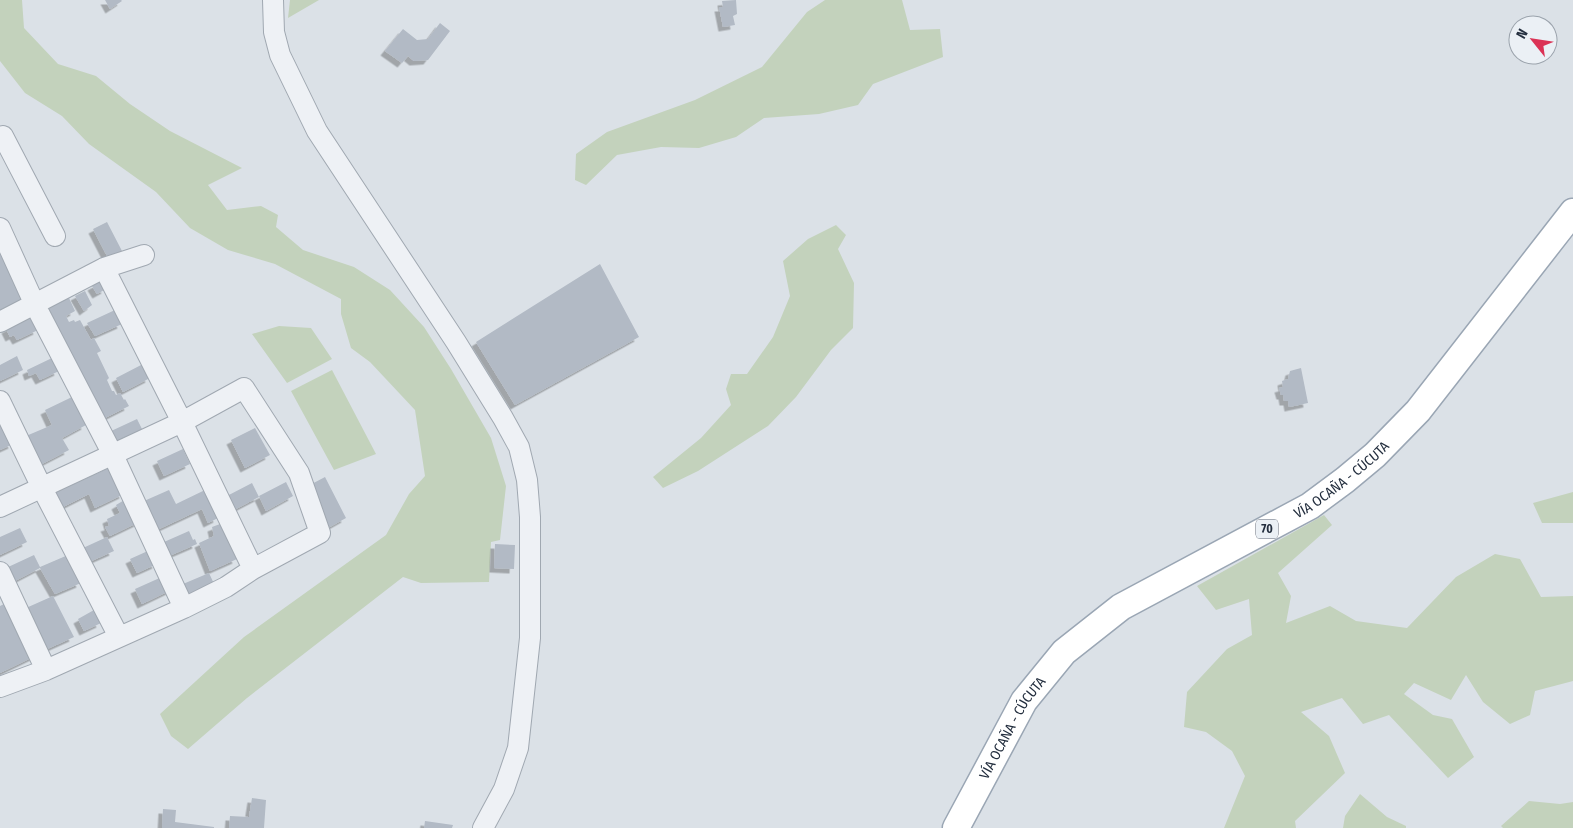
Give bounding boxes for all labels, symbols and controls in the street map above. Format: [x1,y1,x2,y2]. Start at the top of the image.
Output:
north arrow [1508,15,1558,65]
text: N [1513,26,1532,42]
street label: VÍA OCAÑA - CÚCUTA [1291,437,1393,522]
road number: 70 [1256,520,1278,538]
street label: VÍA OCAÑA - CÚCUTA [975,673,1049,782]

